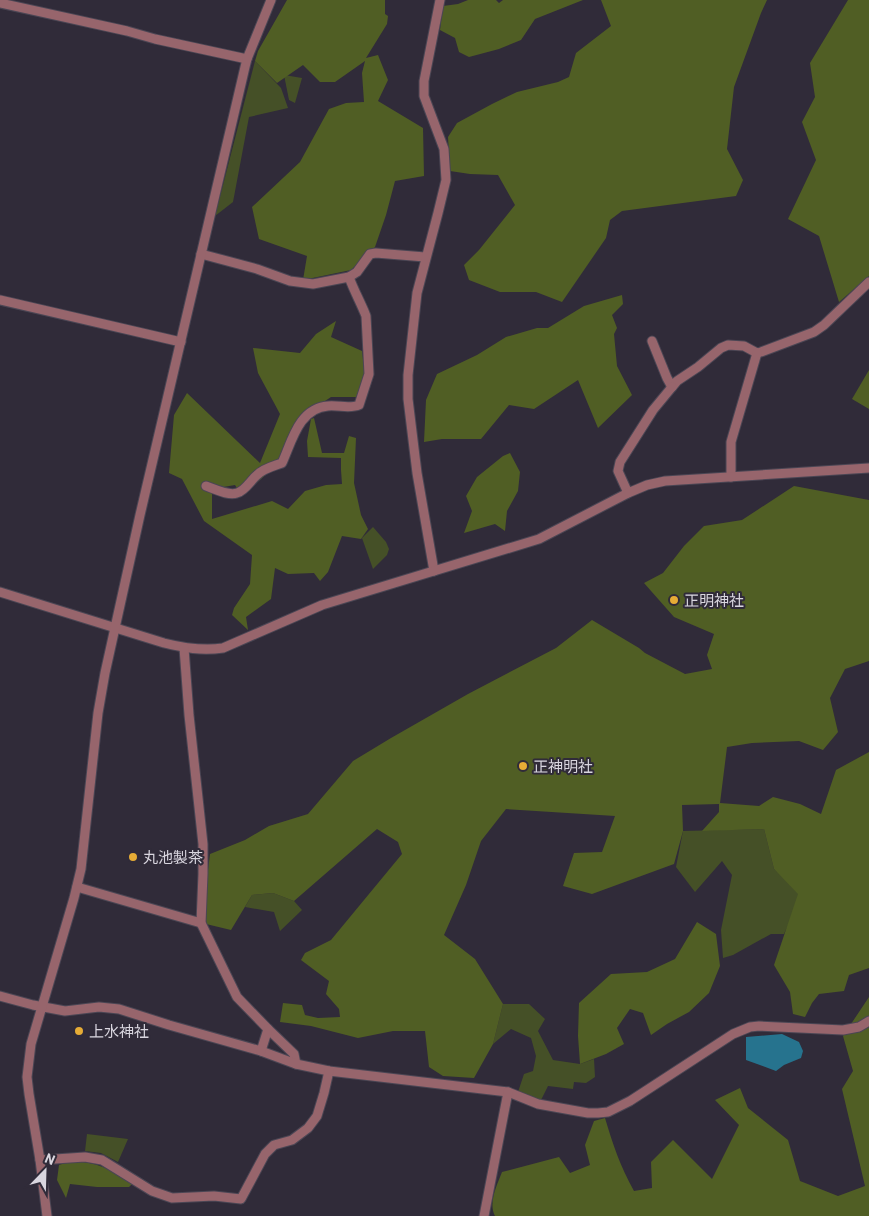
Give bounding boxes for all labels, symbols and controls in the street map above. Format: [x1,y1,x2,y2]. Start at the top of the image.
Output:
place label: 正明神社 [684,591,744,609]
marker: 正明神社 [668,594,680,606]
place label: 正神明社 [533,757,593,775]
marker: 正神明社 [517,760,529,772]
place label: 丸池製茶 [143,848,203,866]
marker: 丸池製茶 [127,851,139,863]
place label: 上水神社 [89,1022,149,1040]
marker: 上水神社 [73,1025,85,1037]
north arrow [20,1146,70,1196]
text: N [43,1149,58,1168]

